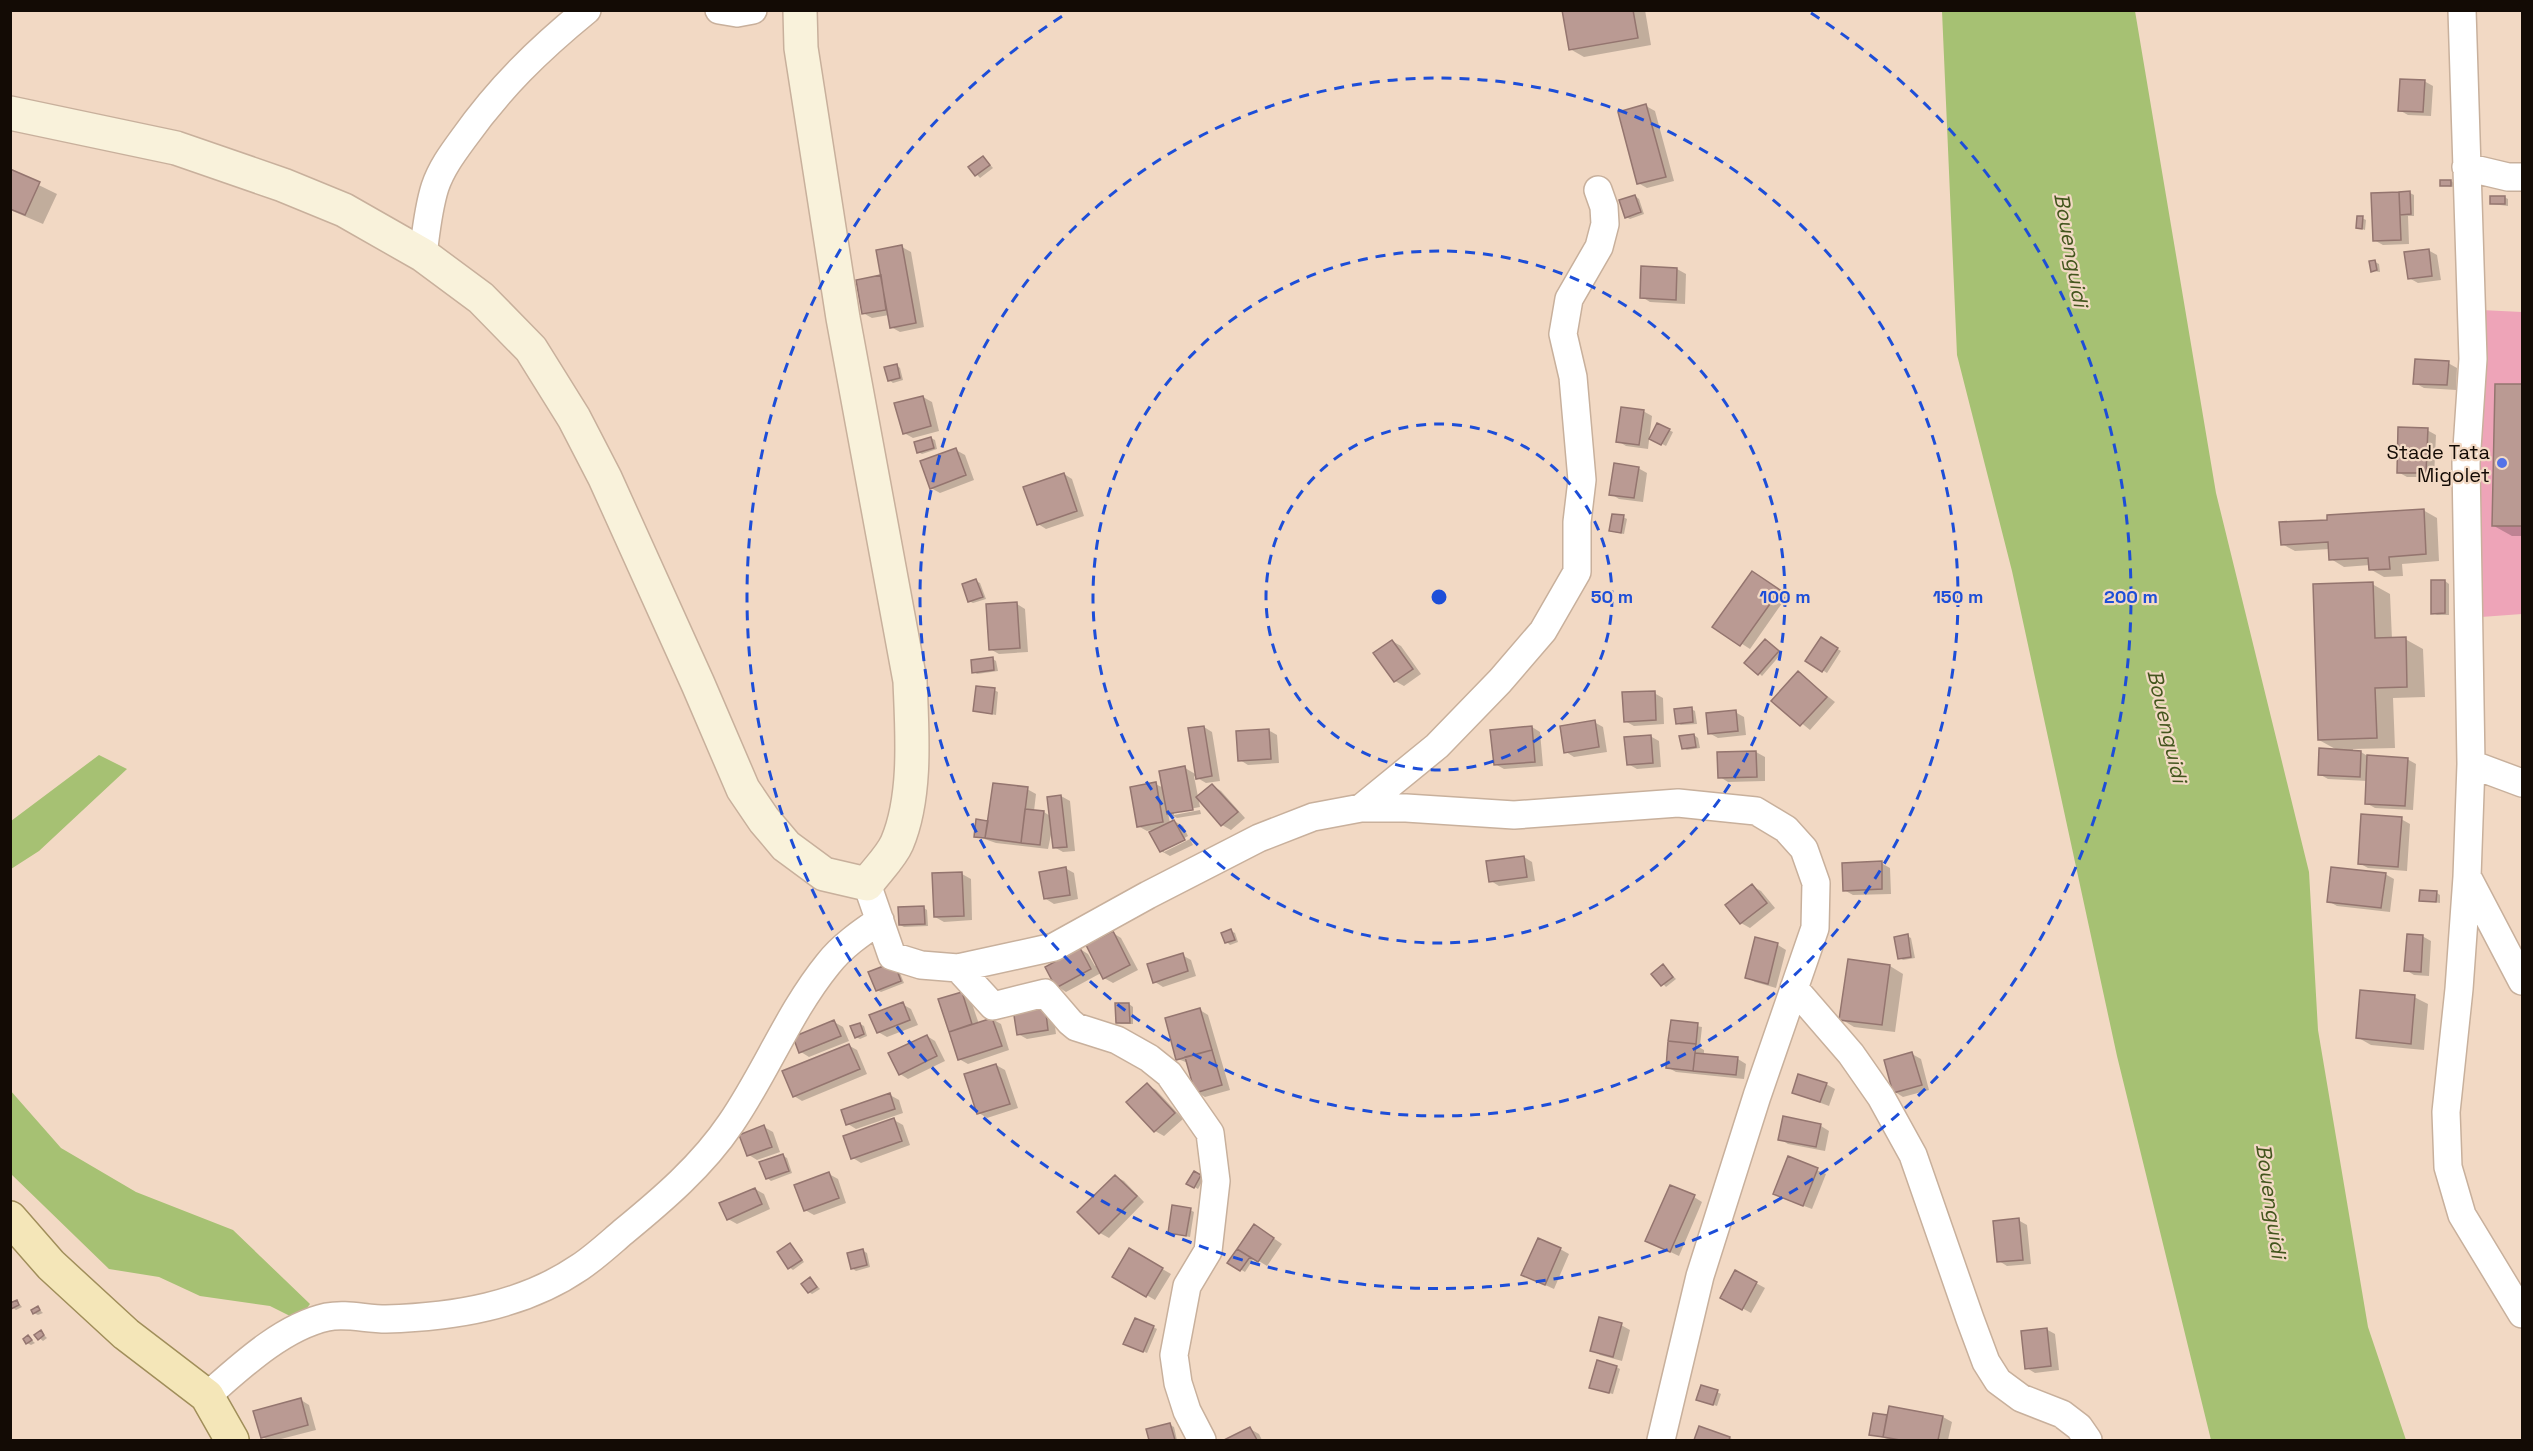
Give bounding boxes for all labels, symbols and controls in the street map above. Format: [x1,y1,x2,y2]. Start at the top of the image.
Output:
water label: Bouenguidi [2048,191,2095,312]
place label: Stade Tata Migolet [2387,439,2490,488]
marker: Stade Tata Migolet [2495,456,2509,470]
text: 50 m [1591,585,1633,608]
text: 100 m [1759,585,1811,608]
text: 150 m [1933,585,1983,608]
text: 200 m [2104,585,2158,608]
centre of rings [1429,587,1449,607]
water label: Bouenguidi [2141,667,2194,788]
water label: Bouenguidi [2250,1142,2293,1263]

